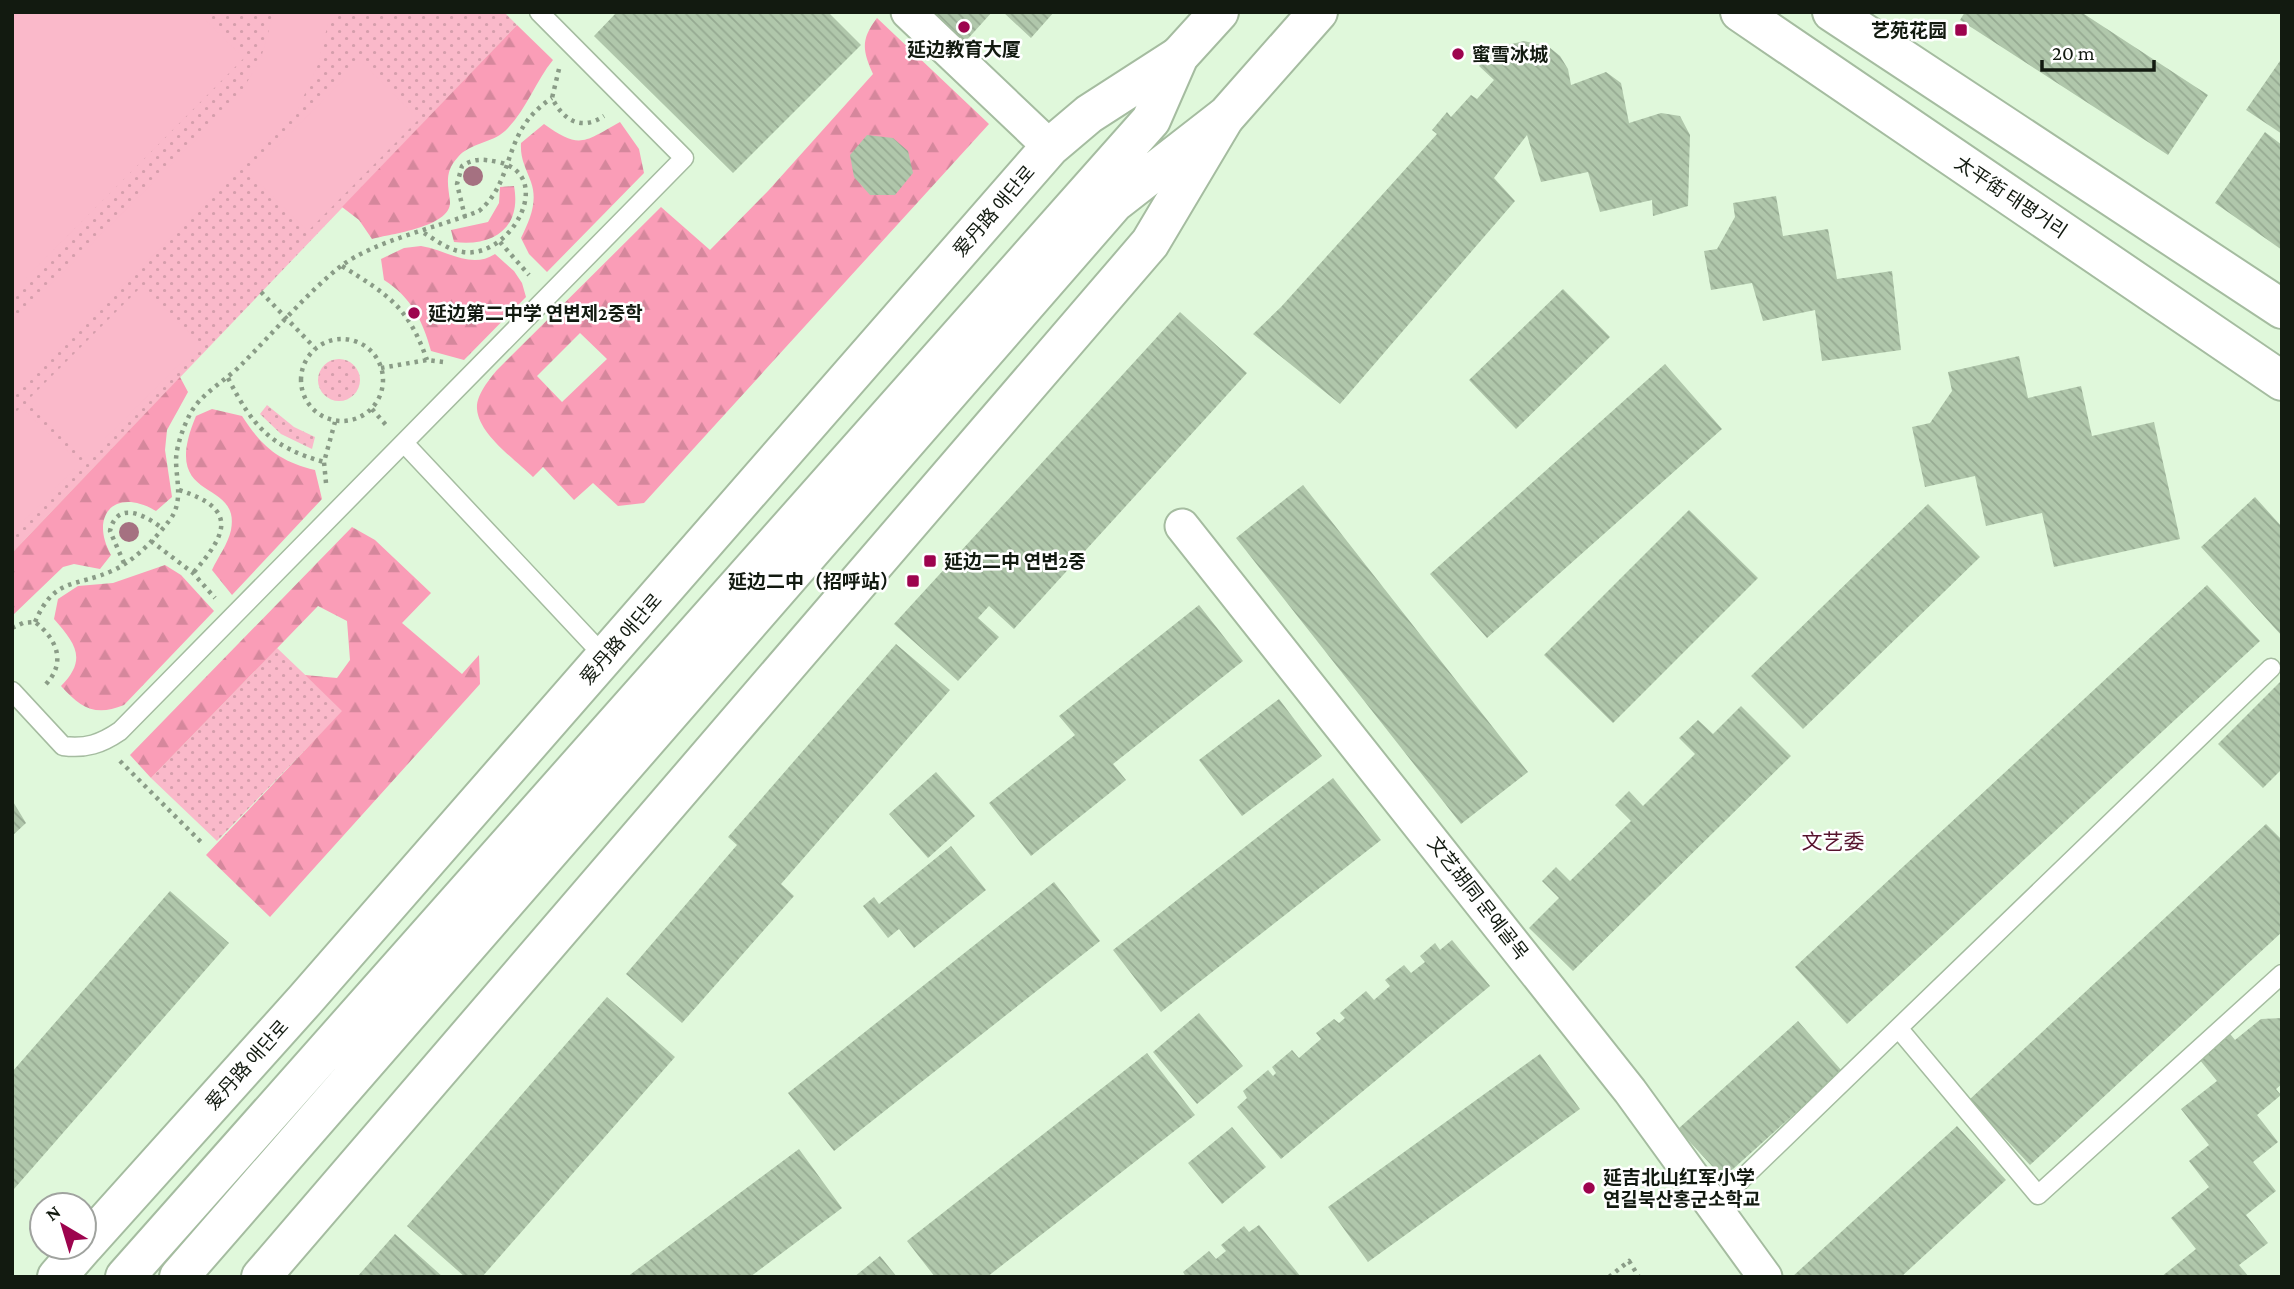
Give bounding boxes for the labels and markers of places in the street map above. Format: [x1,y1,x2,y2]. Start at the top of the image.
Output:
marker: 延边教育大厦 [956,19,972,35]
place label: 艺苑花园 [1871,20,1947,41]
marker: 艺苑花园 [1953,22,1969,38]
place label: 延边教育大厦 [907,39,1021,60]
place label: 蜜雪冰城 [1472,44,1548,65]
marker: 蜜雪冰城 [1450,46,1466,62]
place label: 延边第二中学 연변제2중학 [428,303,643,324]
marker: 延边第二中学 연변제2중학 [406,305,422,321]
place label: 延边二中 연변2중 [944,551,1086,572]
marker: 延边二中 연변2중 [922,553,938,569]
place label: 延边二中（招呼站） [728,571,899,592]
marker: 延边二中（招呼站） [905,573,921,589]
place label: 延吉北山红军小学 연길북산홍군소학교 [1603,1167,1760,1210]
marker: 延吉北山红军小学 연길북산홍군소학교 [1581,1180,1597,1196]

